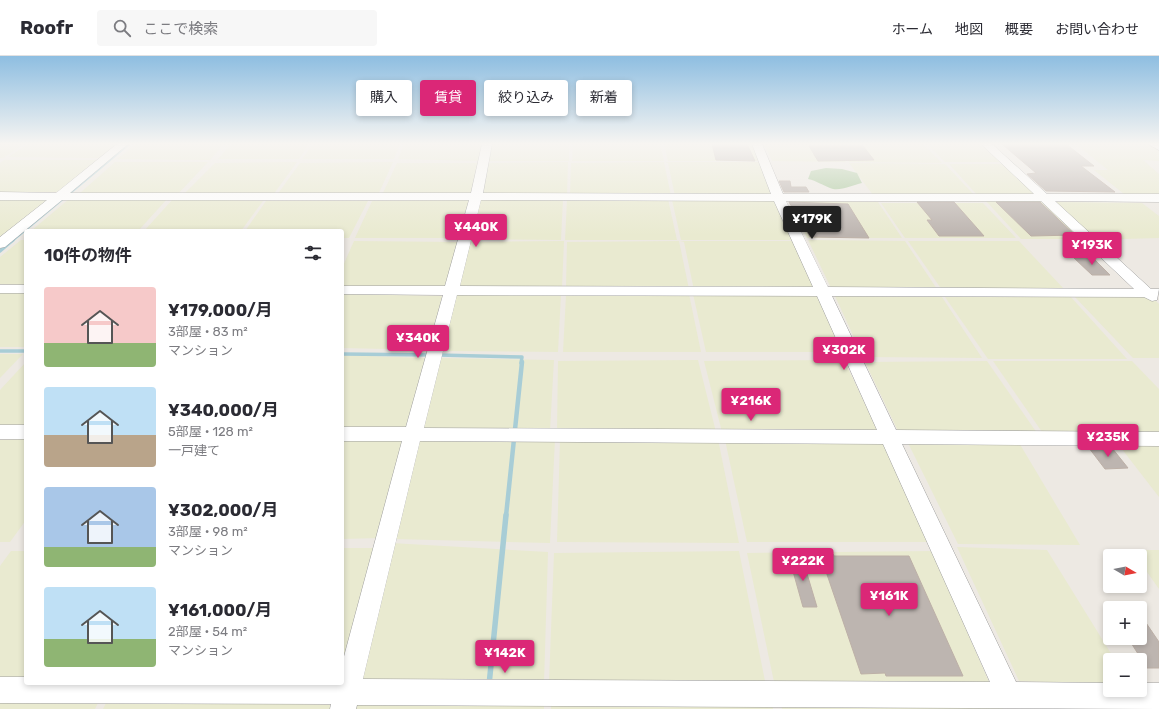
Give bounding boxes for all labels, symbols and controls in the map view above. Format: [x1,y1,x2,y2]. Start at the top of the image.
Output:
search box [97,10,377,46]
text: Roofr [20,16,73,39]
icon: search [111,17,133,39]
text: ここで検索 [143,20,218,38]
text: ホーム [891,21,933,38]
text: 地図 [955,21,983,38]
text: 概要 [1005,21,1033,38]
text: お問い合わせ [1055,21,1139,38]
chip: 購入 [356,80,412,116]
chip: 賃貸 [420,80,476,116]
chip: 絞り込み [484,80,568,116]
chip: 新着 [576,80,632,116]
pin: ¥179K [784,206,840,240]
text: ¥179K [792,211,832,226]
pin: ¥440K [448,214,504,248]
text: ¥440K [454,219,498,234]
pin: ¥193K [1064,232,1120,266]
text: ¥193K [1072,237,1112,252]
icon: filters [302,242,324,264]
text: 10件の物件 [44,245,132,265]
text: ¥179,000/月 [168,300,273,320]
icon: home [76,303,124,351]
text: 3部屋 · 83 m² [168,324,248,339]
pin: ¥340K [390,325,446,359]
text: ¥340K [396,330,440,345]
pin: ¥302K [816,337,872,371]
text: ¥302K [822,342,866,357]
text: マンション [168,343,233,358]
pin: ¥216K [723,388,779,422]
text: ¥216K [731,393,771,408]
text: ¥340,000/月 [168,400,279,420]
icon: home [76,403,124,451]
text: 5部屋 · 128 m² [168,424,253,439]
pin: ¥235K [1080,424,1136,458]
text: ¥235K [1087,429,1130,444]
text: 一戸建て [168,443,220,458]
text: ¥302,000/月 [168,500,278,520]
icon: home [76,503,124,551]
text: 3部屋 · 98 m² [168,524,248,539]
text: マンション [168,543,233,558]
pin: ¥222K [775,548,831,582]
north arrow [1103,549,1147,593]
map controls [1103,549,1147,697]
text: ¥222K [782,553,824,568]
pin: ¥161K [861,583,917,617]
text: ¥161K [870,588,908,603]
text: ¥161,000/月 [168,600,272,620]
button: + [1103,601,1147,645]
icon: home [76,603,124,651]
text: 2部屋 · 54 m² [168,624,247,639]
pin: ¥142K [477,640,533,674]
text: マンション [168,643,233,658]
text: ¥142K [484,645,526,660]
button: − [1103,653,1147,697]

